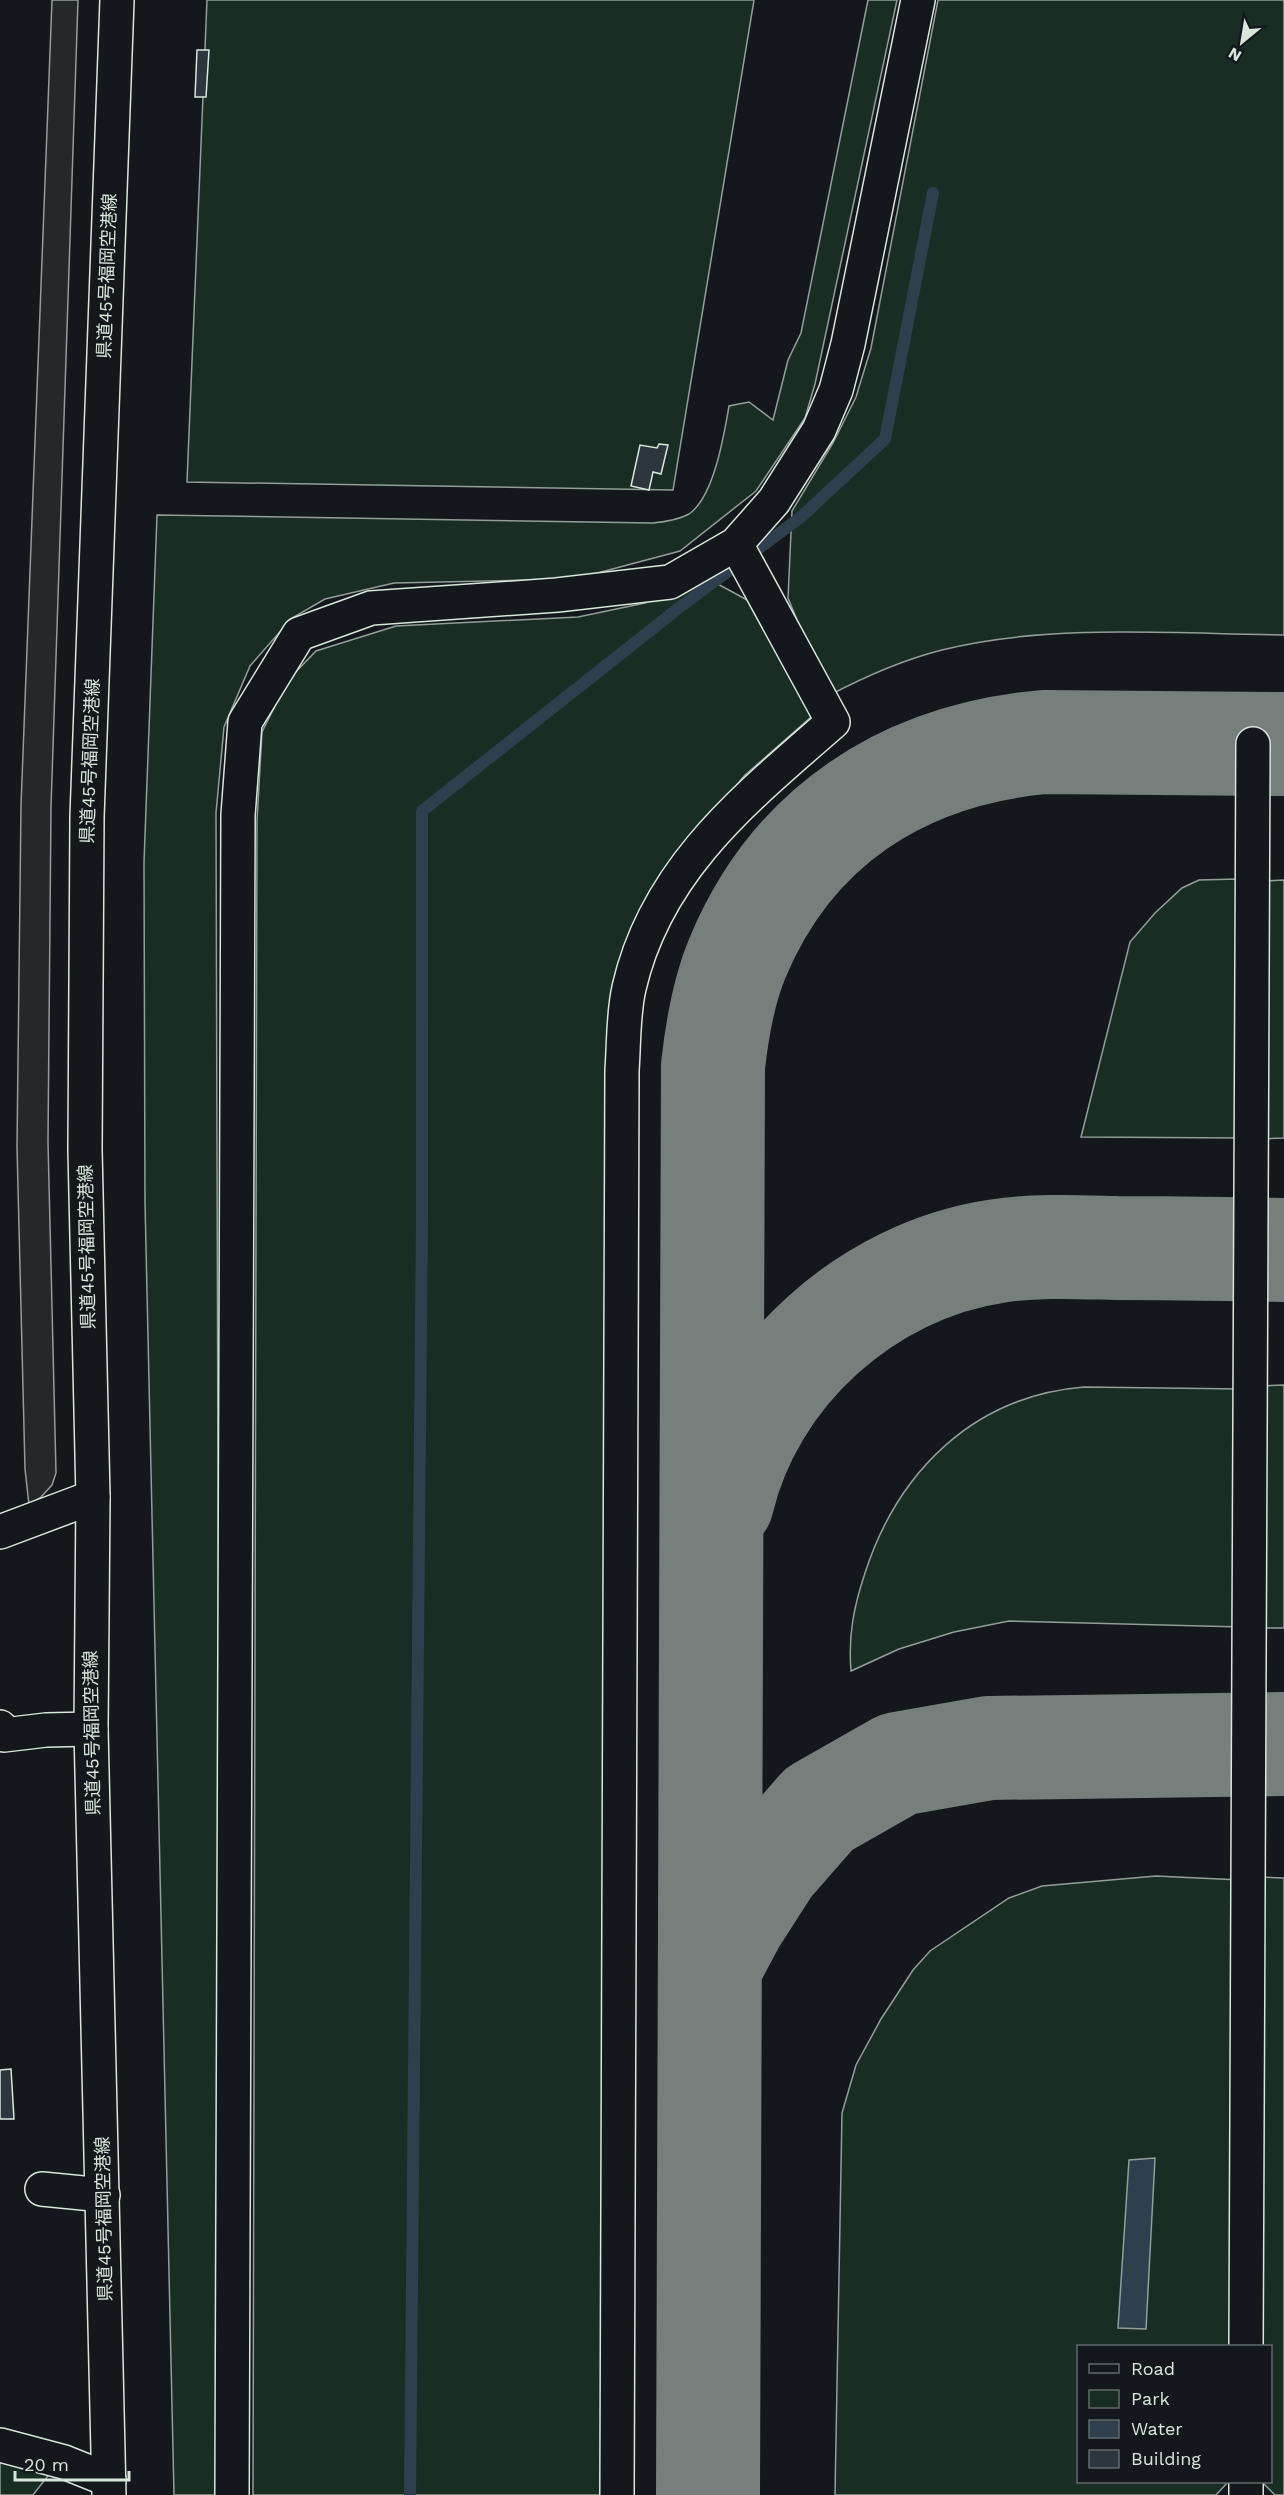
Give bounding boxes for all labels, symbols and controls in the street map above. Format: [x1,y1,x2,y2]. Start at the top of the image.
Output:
north arrow [1212,12,1272,72]
text: N [1225,43,1245,66]
street label: 県道45号福岡空港線 [93,193,120,359]
street label: 県道45号福岡空港線 [76,678,103,844]
street label: 県道45号福岡空港線 [75,1164,98,1330]
street label: 県道45号福岡空港線 [80,1650,103,1816]
street label: 県道45号福岡空港線 [92,2136,115,2302]
legend [1077,2345,1272,2483]
text: Road [1131,2358,1175,2379]
text: Park [1131,2388,1170,2409]
text: Water [1131,2418,1183,2439]
scale bar [15,2444,129,2482]
text: Building [1131,2448,1201,2469]
text: 20 m [24,2454,69,2475]

